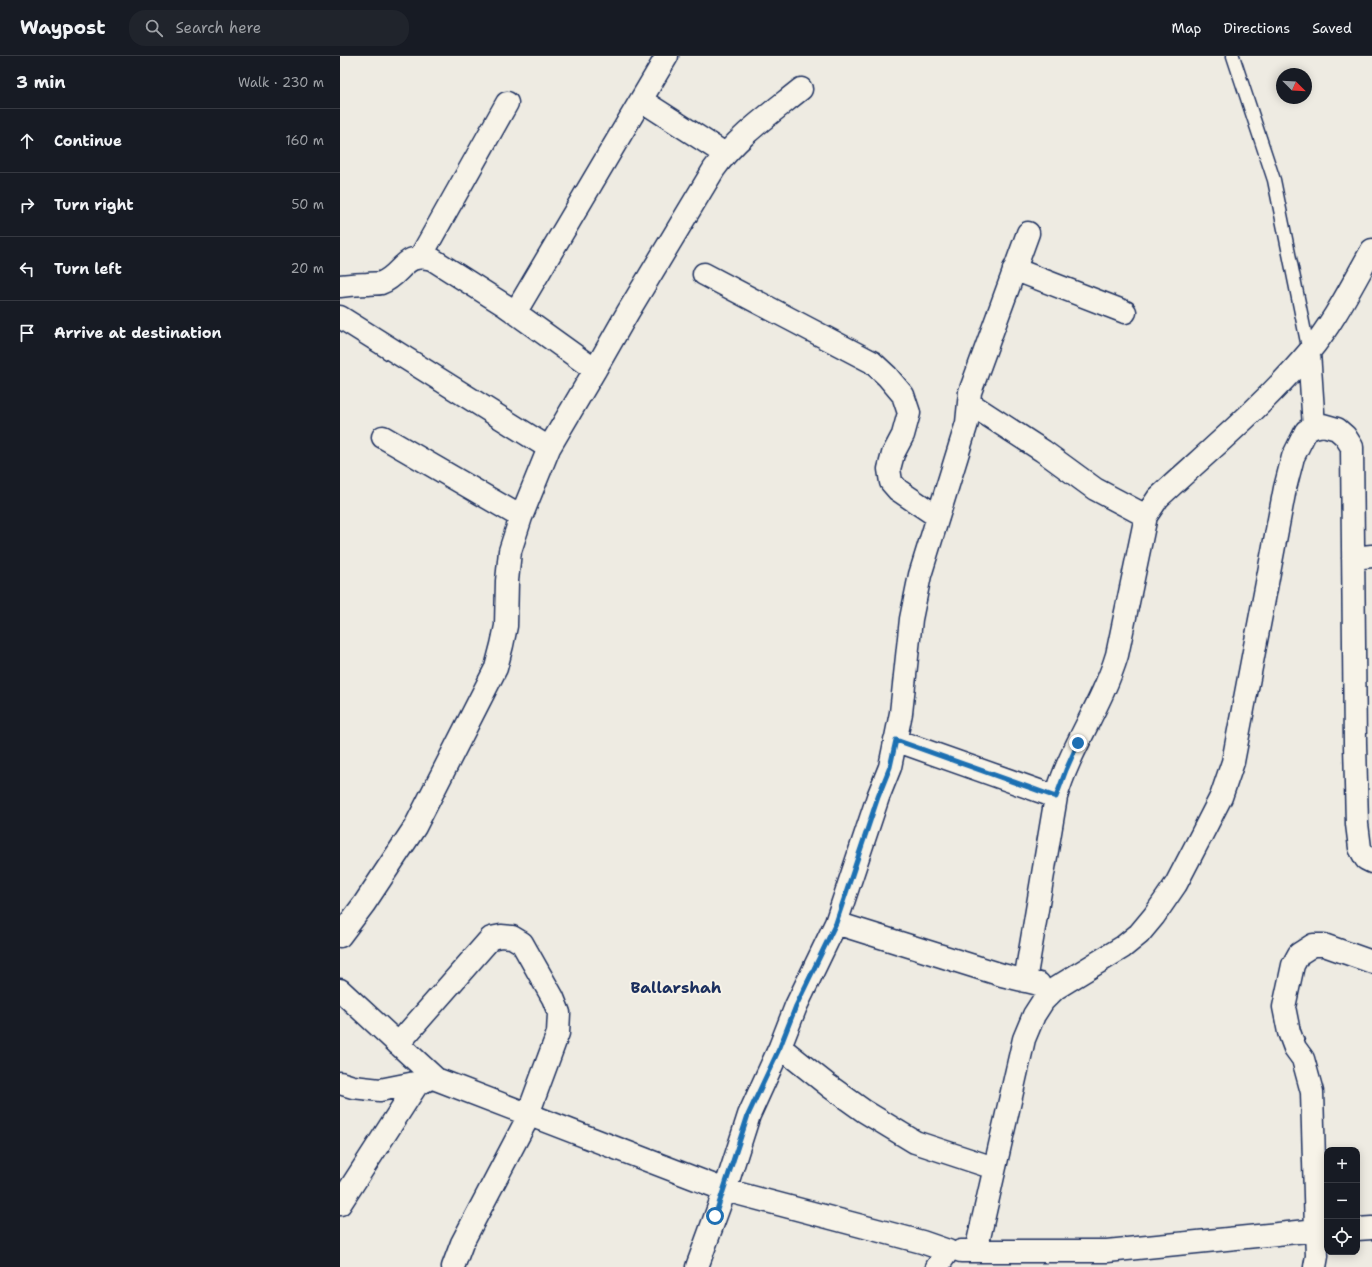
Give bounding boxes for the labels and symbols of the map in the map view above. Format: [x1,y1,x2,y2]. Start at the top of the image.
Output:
north arrow [1276,68,1312,104]
route end [1069,734,1087,752]
district label: Ballarshah [630,977,722,998]
route start [706,1207,724,1225]

